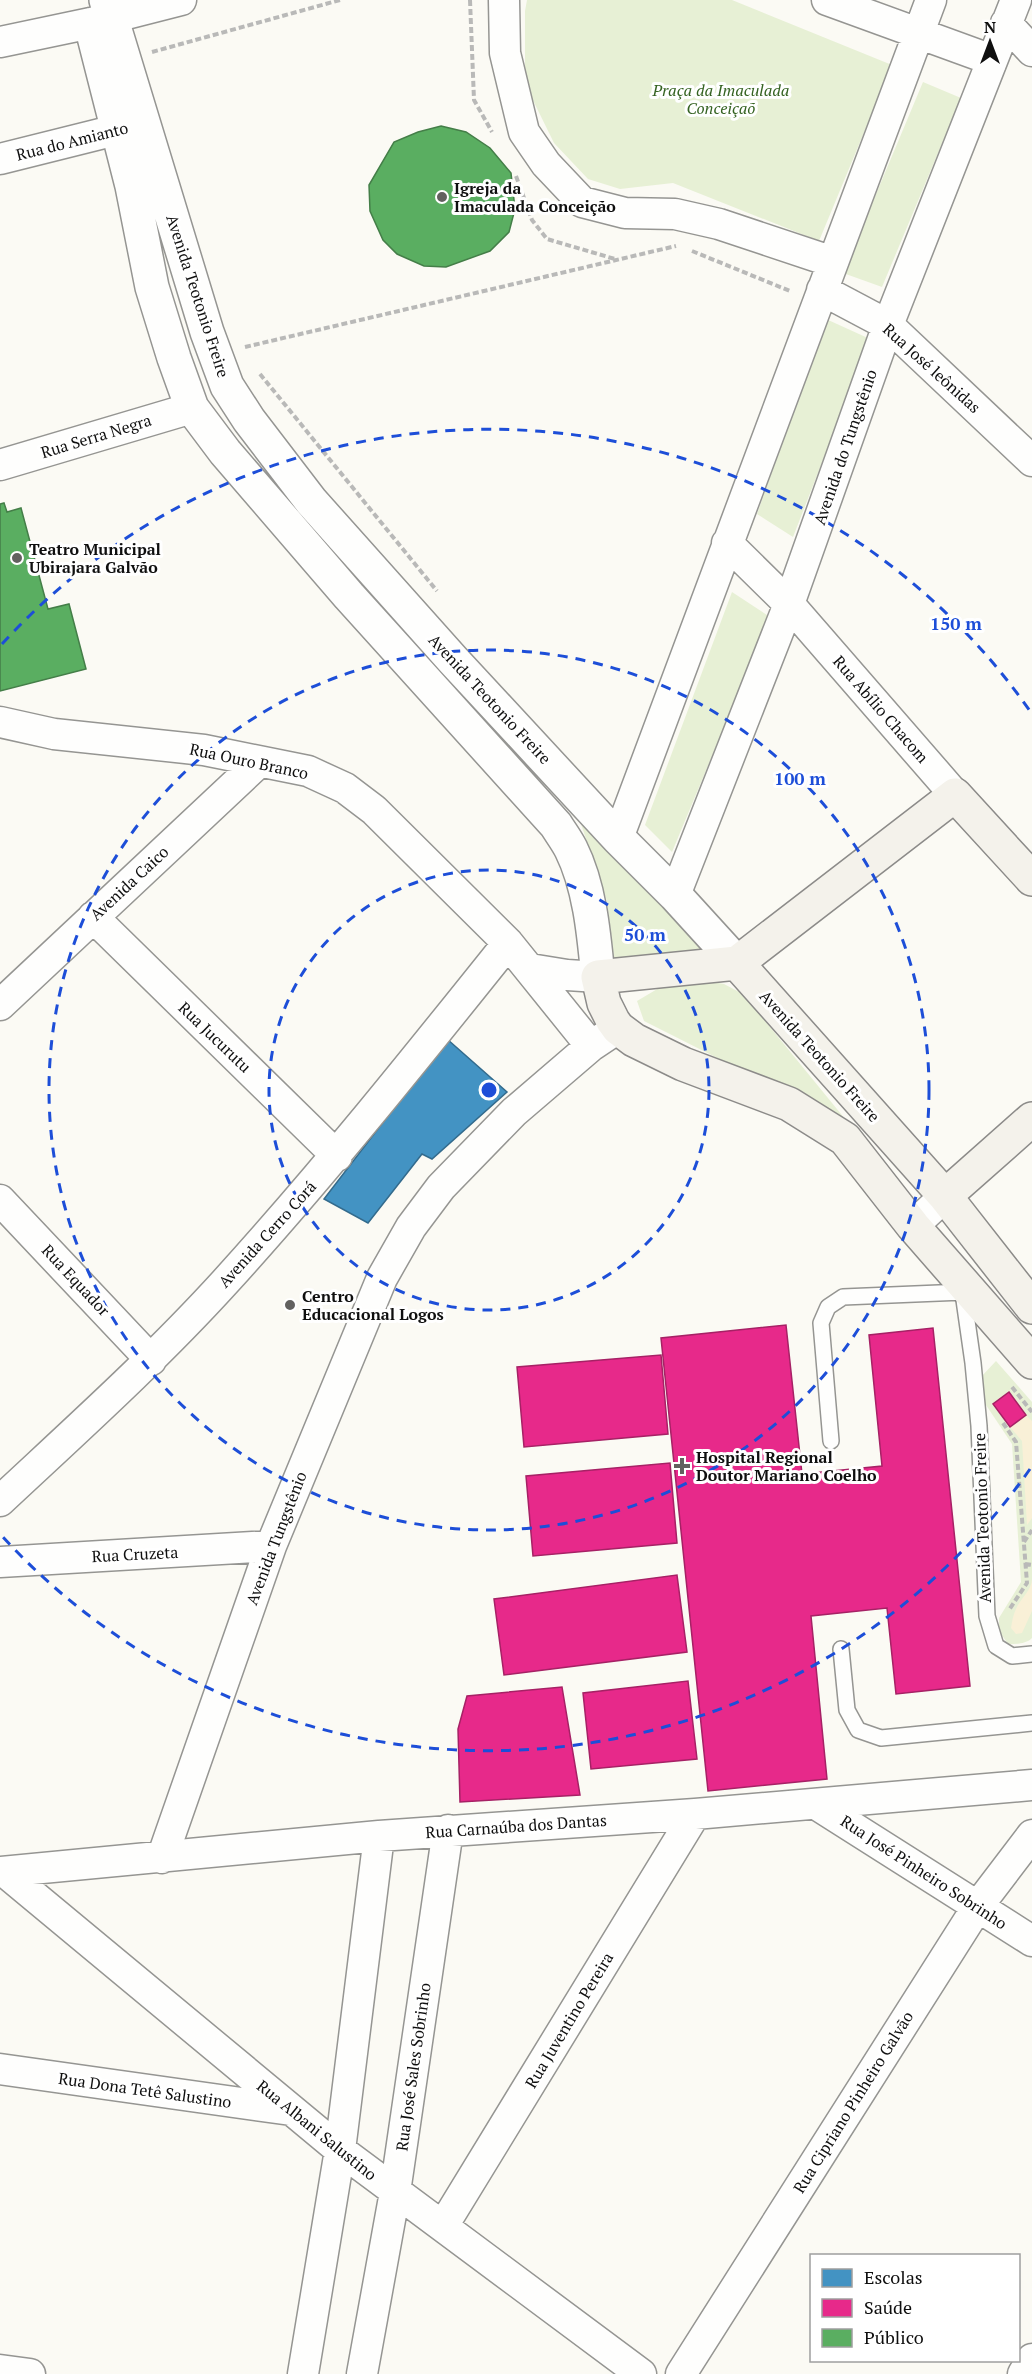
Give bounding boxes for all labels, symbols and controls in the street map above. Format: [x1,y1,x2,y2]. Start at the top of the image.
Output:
north arrow [960,12,1020,72]
text: N [984,16,996,38]
park label: Praça da Imaculada Conceiçaõ [652,79,789,119]
street label: Rua do Amianto [14,116,130,166]
place label: Igreja da Imaculada Conceição [454,177,616,217]
marker: Igreja da Imaculada Conceição [435,190,449,204]
street label: Avenida Teotonio Freire [161,212,235,380]
street label: Rua José leônidas [878,318,986,418]
street label: Avenida do Tungstênio [808,366,882,528]
street label: Rua Serra Negra [38,409,154,463]
place label: Teatro Municipal Ubirajara Galvão [29,538,161,578]
marker: Teatro Municipal Ubirajara Galvão [10,551,24,565]
text: 150 m [930,611,982,635]
street label: Avenida Teotonio Freire [424,629,556,769]
street label: Rua Abílio Chacom [828,651,934,767]
street label: Rua Ouro Branco [188,738,311,784]
text: 100 m [774,766,826,790]
street label: Avenida Caico [85,841,173,925]
text: 50 m [624,922,666,946]
street label: Avenida Teotonio Freire [755,985,885,1127]
street label: Rua Jucurutu [174,997,256,1077]
centre of rings [479,1080,499,1100]
street label: Avenida Cerro Corá [213,1176,321,1292]
street label: Rua Equador [37,1239,116,1321]
place label: Centro Educacional Logos [302,1285,444,1325]
marker: Centro Educacional Logos [283,1298,297,1312]
street label: Avenida Teotonio Freire [968,1433,996,1603]
place label: Hospital Regional Doutor Mariano Coelho [696,1446,877,1486]
marker: Hospital Regional Doutor Mariano Coelho [673,1457,691,1475]
street label: Avenida Tungstênio [240,1468,312,1608]
street label: Rua Cruzeta [91,1541,179,1567]
street label: Rua Carnaúba dos Dantas [425,1809,607,1843]
street label: Rua José Pinheiro Sobrinho [837,1810,1012,1934]
street label: Rua Juventino Pereira [520,1948,618,2092]
street label: Rua José Sales Sobrinho [390,1981,436,2153]
street label: Rua Cipriano Pinheiro Galvão [788,2007,918,2197]
street label: Rua Dona Tetê Salustino [57,2067,233,2113]
street label: Rua Albani Salustino [252,2075,382,2185]
legend [810,2254,1020,2362]
text: Escolas [864,2265,923,2289]
text: Saúde [864,2295,912,2319]
text: Público [864,2325,924,2349]

